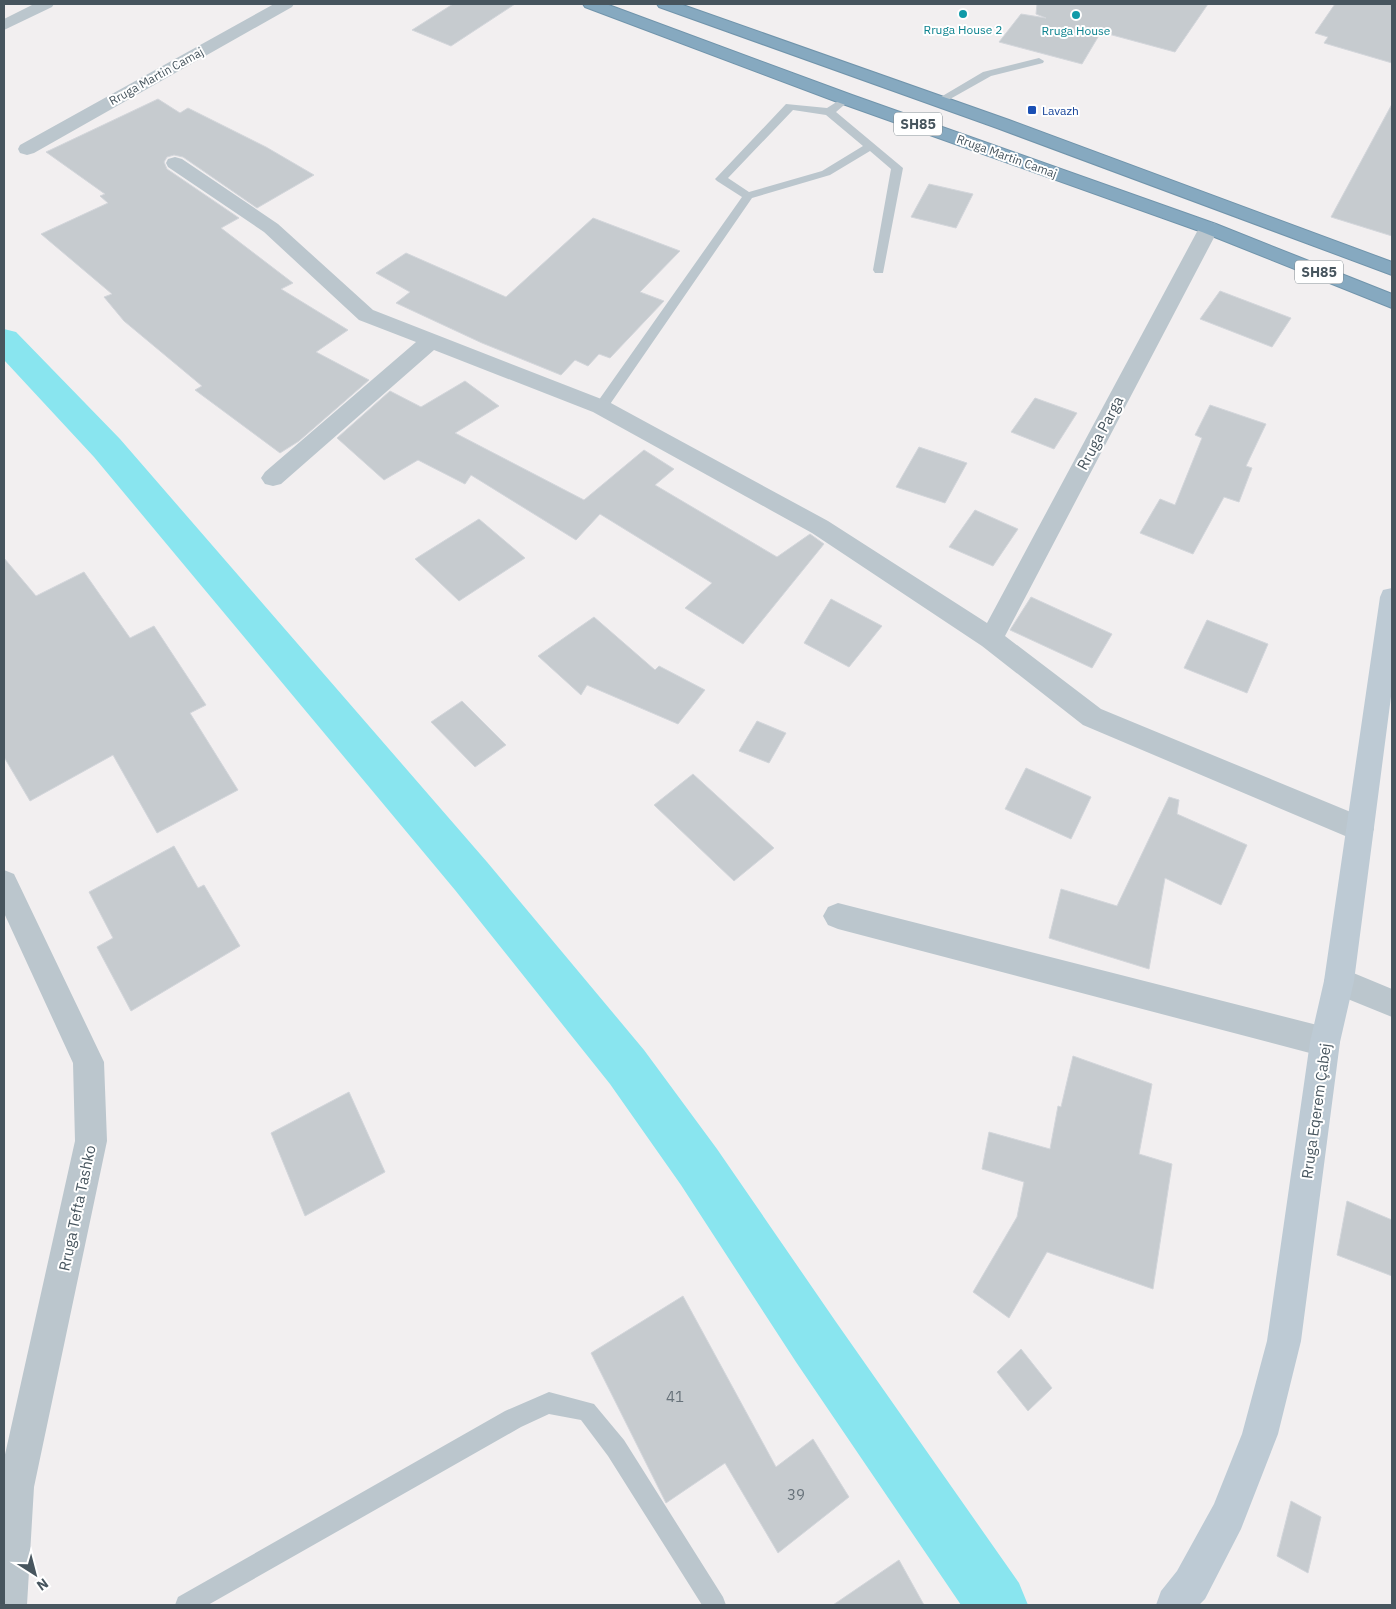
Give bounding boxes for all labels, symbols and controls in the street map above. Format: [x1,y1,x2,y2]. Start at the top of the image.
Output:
marker: Rruga House 2 [957,8,969,20]
marker: Rruga House [1070,9,1082,21]
place label: Rruga House 2 [924,22,1002,37]
place label: Rruga House [1042,23,1111,38]
street label: Rruga Martin Camaj [106,44,206,108]
place label: Lavazh [1042,103,1079,118]
marker: Lavazh [1026,104,1038,116]
road number: SH85 [894,112,942,136]
street label: Rruga Martin Camaj [955,131,1059,181]
road number: SH85 [1295,260,1343,284]
street label: Rruga Parga [1073,393,1127,473]
street label: Rruga Eqerem Çabej [1297,1042,1335,1180]
street label: Rruga Tefta Tashko [54,1143,100,1273]
house number: 41 [666,1387,684,1406]
house number: 39 [787,1485,805,1504]
north arrow [10,1549,60,1599]
text: N [33,1574,52,1595]

